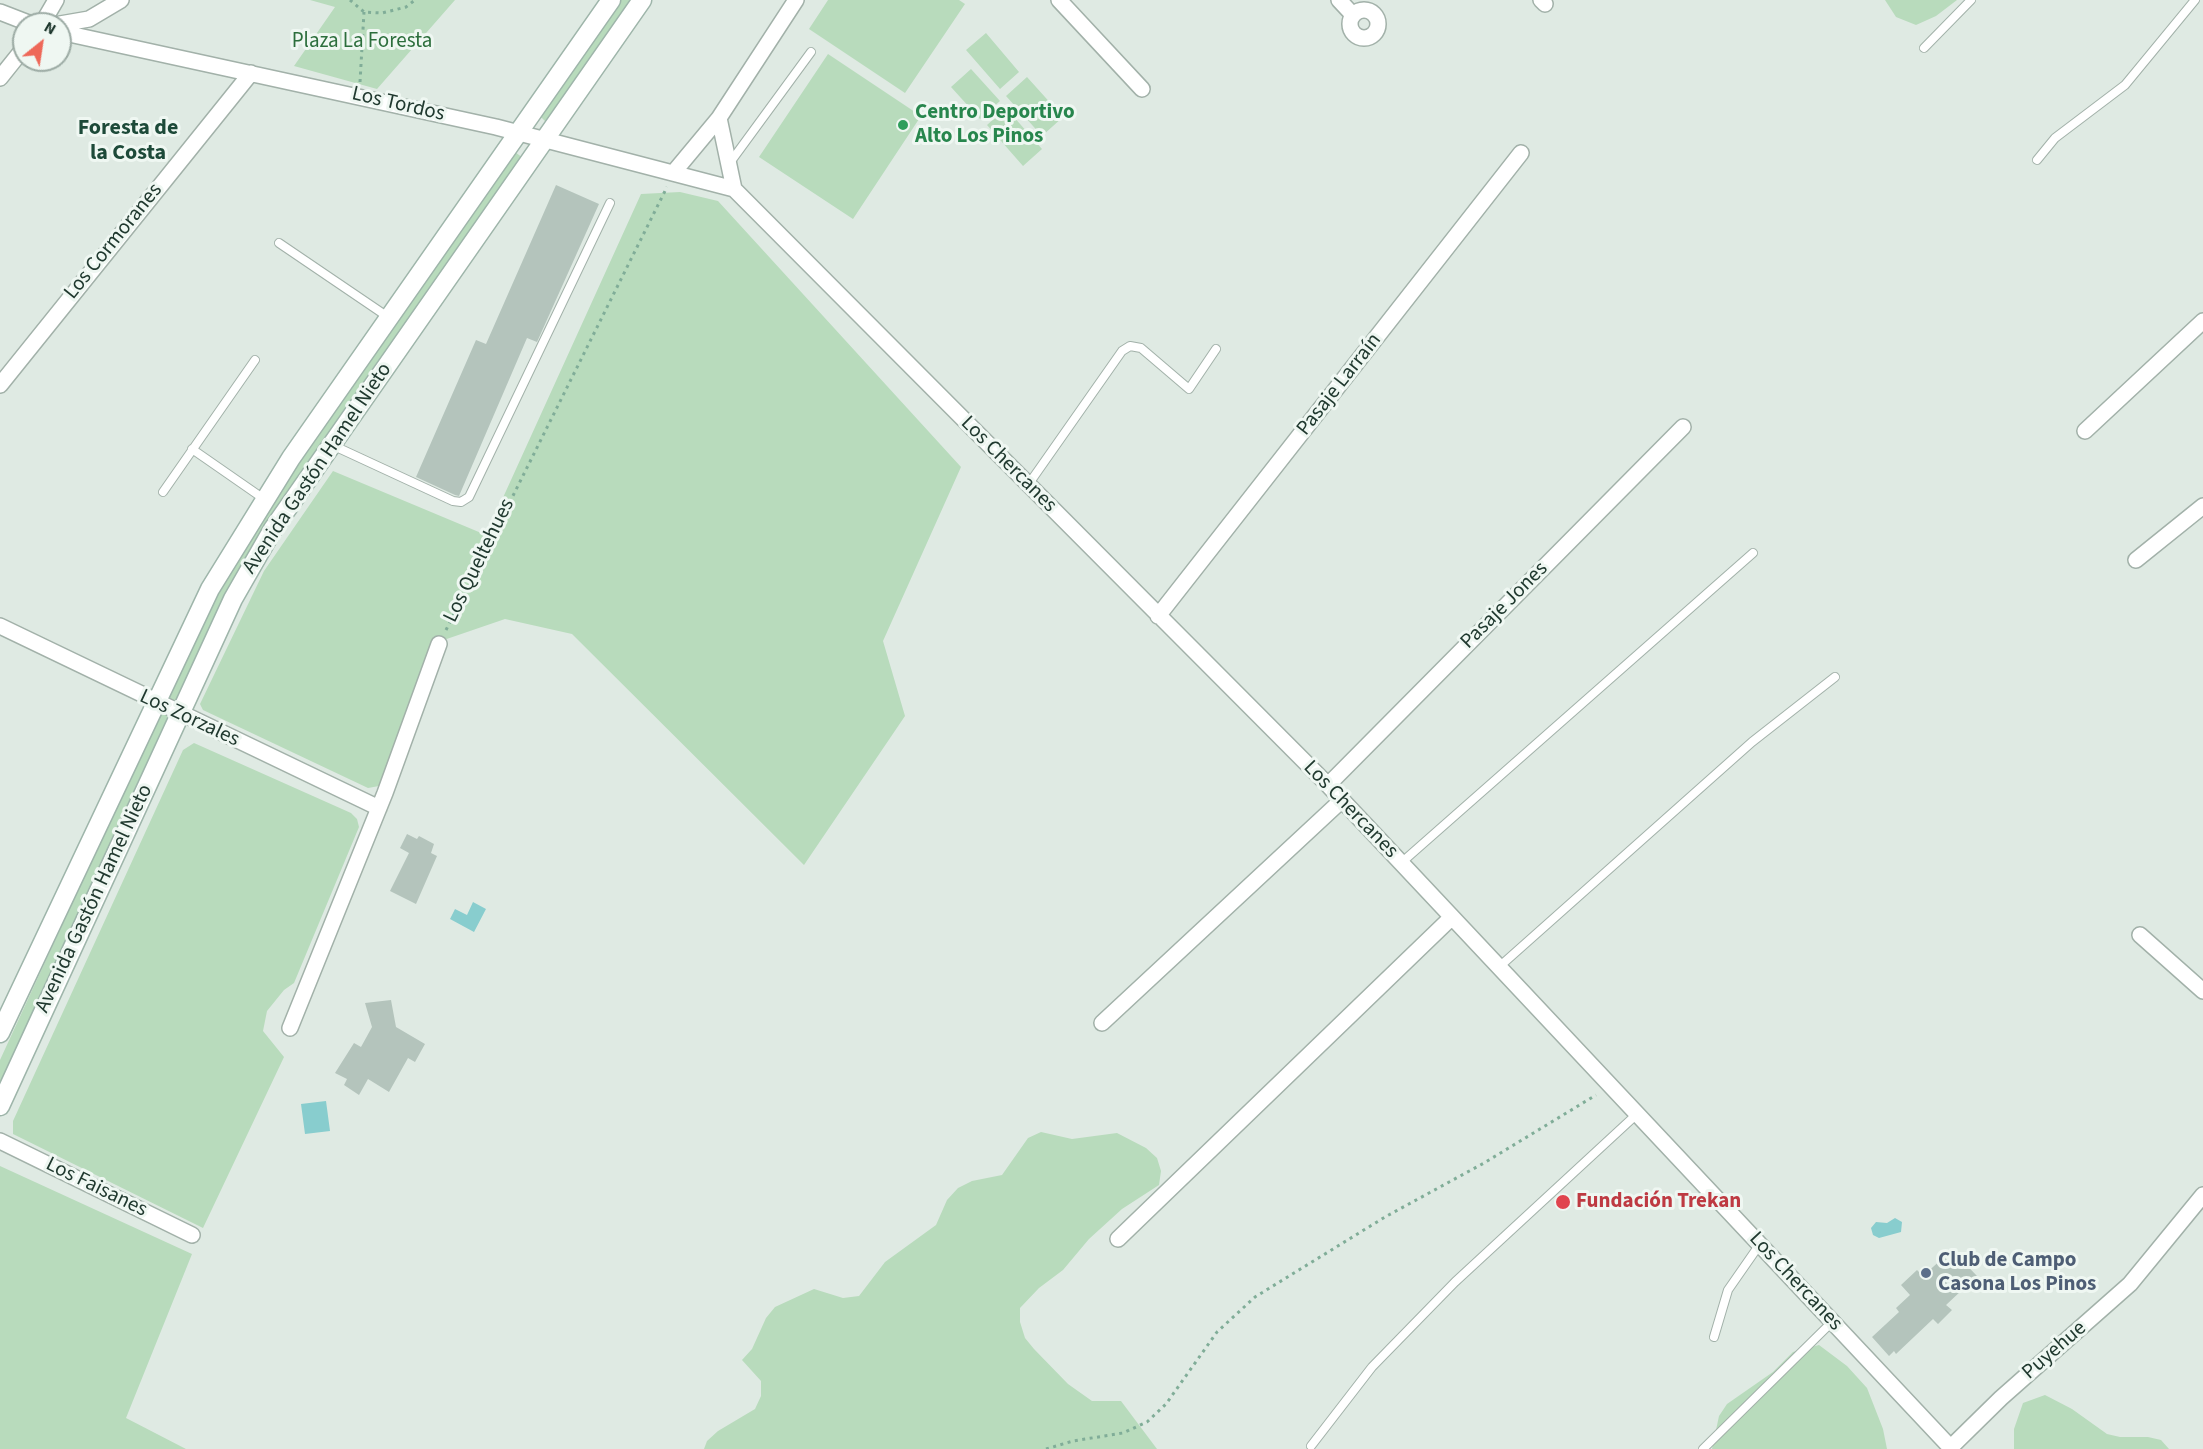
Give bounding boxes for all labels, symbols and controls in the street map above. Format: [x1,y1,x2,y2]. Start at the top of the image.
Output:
north arrow [12,12,72,72]
text: N [40,16,60,40]
park label: Plaza La Foresta [292,29,432,55]
street label: Los Tordos [349,82,447,128]
place label: Centro Deportivo Alto Los Pinos [915,100,1075,150]
district label: Foresta de la Costa [78,116,178,168]
marker: Centro Deportivo Alto Los Pinos [896,118,910,132]
street label: Los Cormoranes [60,179,168,305]
street label: Pasaje Larraín [1292,329,1388,441]
street label: Avenida Gastón Hamel Nieto [238,359,398,579]
street label: Los Chercanes [955,412,1061,518]
street label: Los Queltehues [439,495,521,627]
street label: Pasaje Jones [1456,557,1554,655]
street label: Los Zorzales [135,685,243,753]
street label: Los Chercanes [1297,756,1403,864]
street label: Avenida Gastón Hamel Nieto [31,781,159,1017]
street label: Los Faisanes [41,1153,151,1223]
place label: Fundación Trekan [1576,1189,1741,1215]
marker: Fundación Trekan [1554,1193,1572,1211]
street label: Los Chercanes [1743,1227,1847,1337]
place label: Club de Campo Casona Los Pinos [1938,1248,2096,1298]
marker: Club de Campo Casona Los Pinos [1919,1266,1933,1280]
street label: Puyehue [2018,1316,2092,1386]

